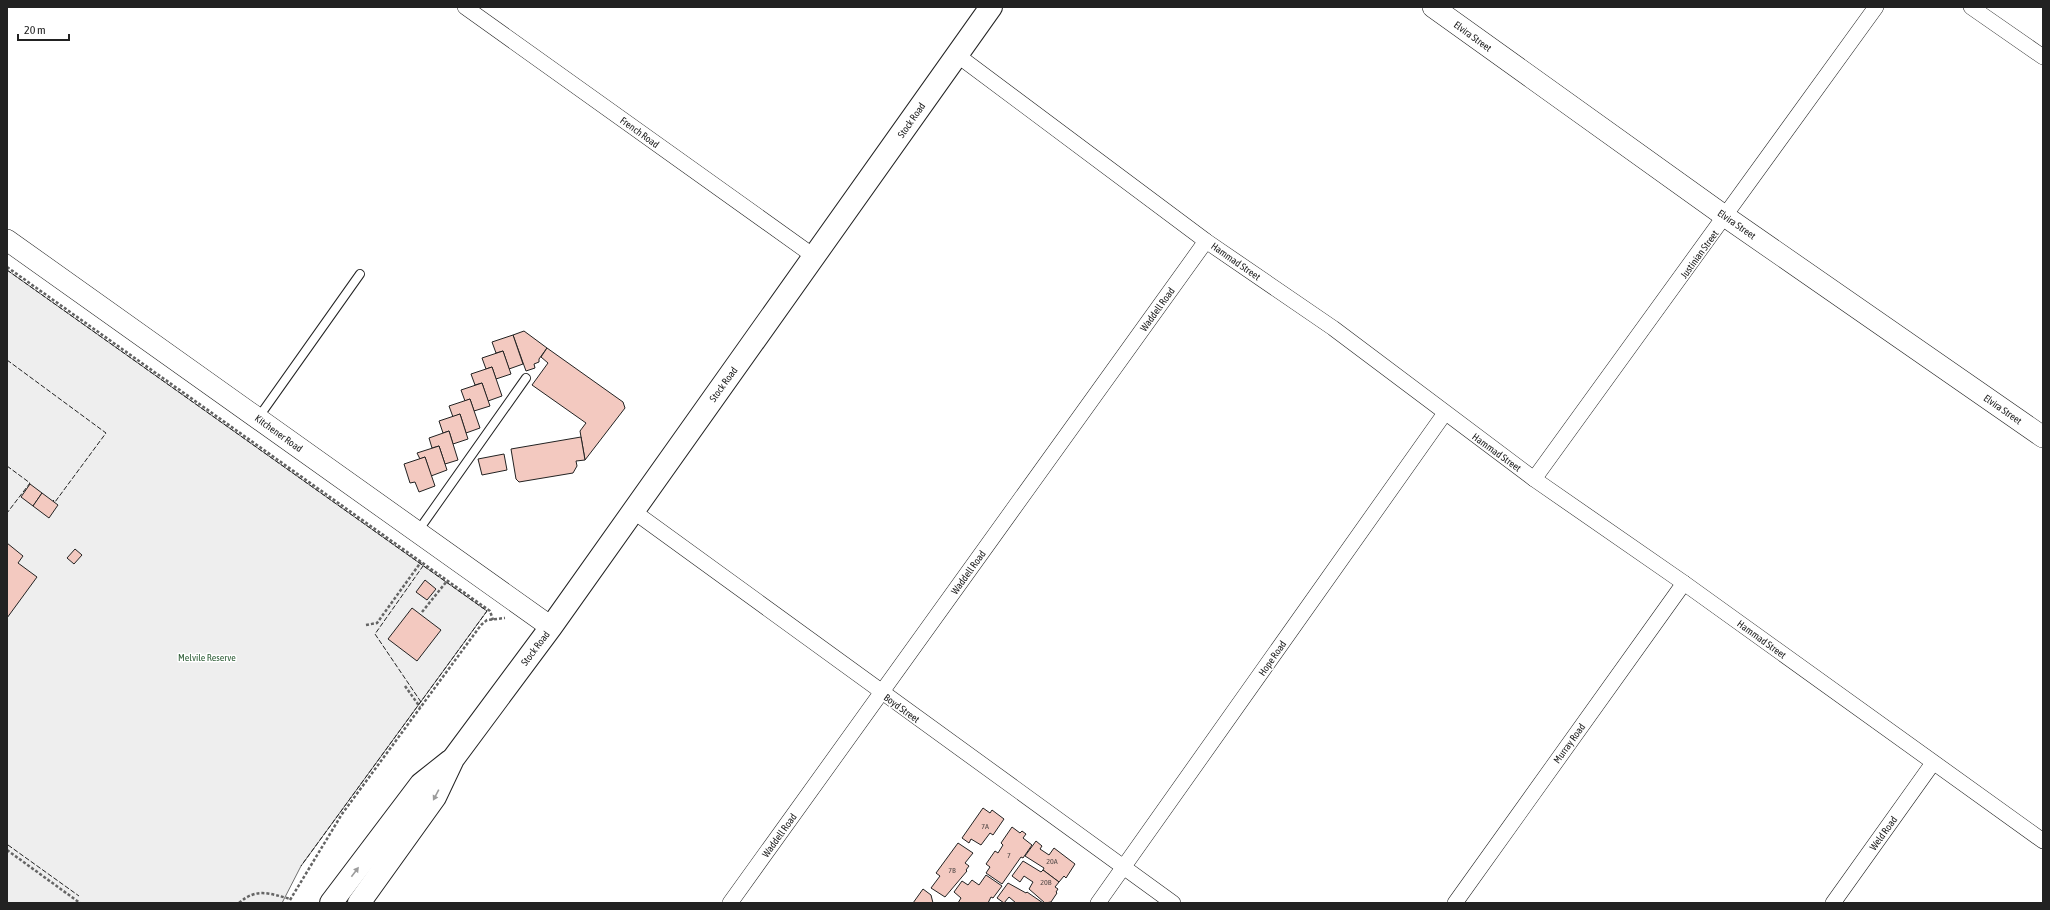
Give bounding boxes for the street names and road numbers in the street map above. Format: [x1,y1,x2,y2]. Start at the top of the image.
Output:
street label: Elvira Street [1452,19,1494,54]
street label: Stock Road [895,100,928,140]
street label: French Road [618,115,661,150]
street label: Elvira Street [1716,207,1758,242]
street label: Justinian Street [1678,228,1721,280]
street label: Hammad Street [1209,240,1263,282]
street label: Waddell Road [1138,285,1177,333]
street label: Stock Road [707,365,740,404]
street label: Elvira Street [1982,392,2024,427]
street label: Kitchener Road [253,413,305,454]
street label: Hammad Street [1470,431,1523,474]
street label: Waddell Road [949,548,988,596]
street label: Hammad Street [1735,618,1788,661]
street label: Stock Road [519,629,552,668]
street label: Hope Road [1256,638,1289,678]
street label: Boyd Street [882,692,922,725]
street label: Murray Road [1551,721,1588,765]
street label: Waddell Road [760,811,799,859]
street label: Weld Road [1867,814,1900,852]

